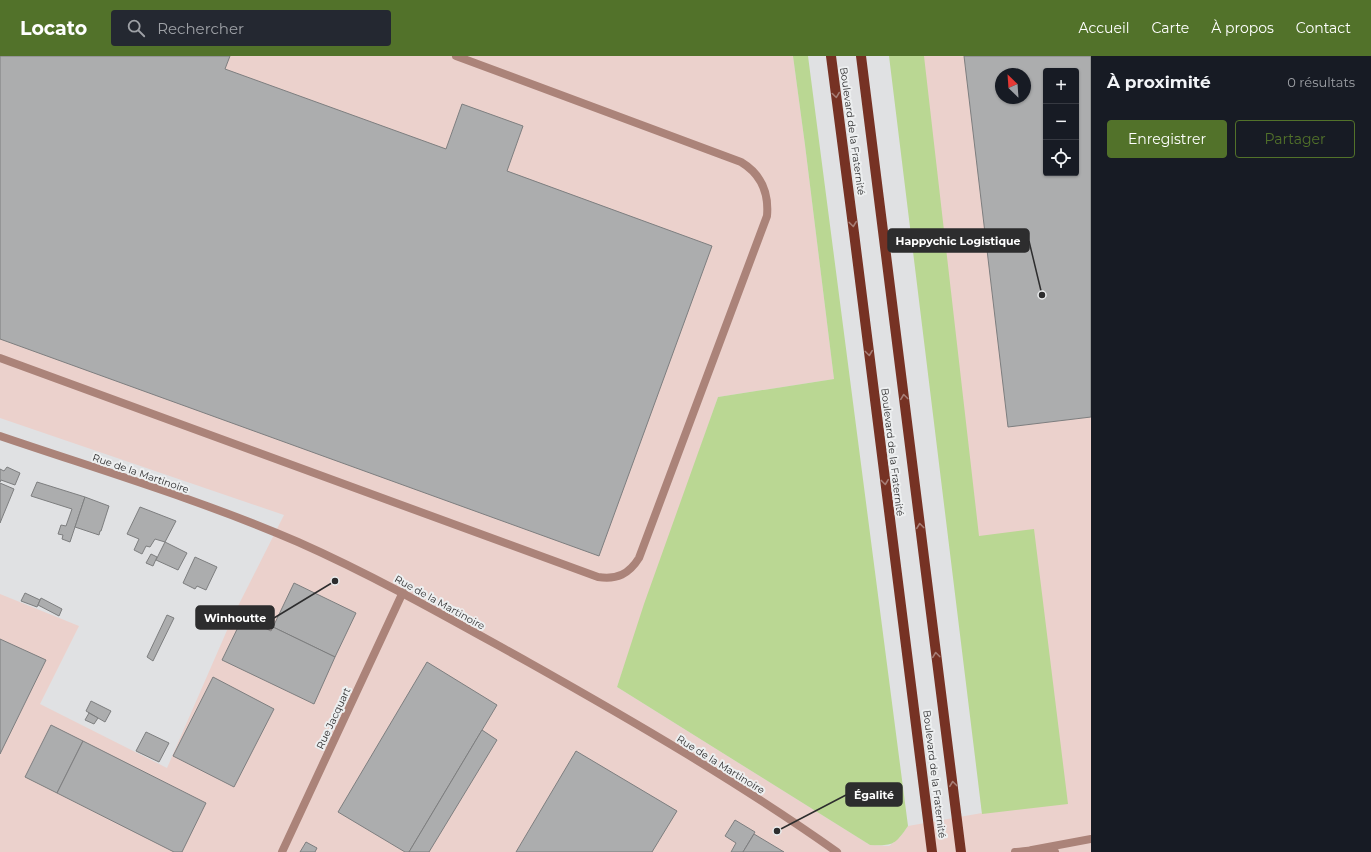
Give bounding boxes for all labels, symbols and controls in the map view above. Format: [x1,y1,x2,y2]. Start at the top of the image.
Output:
search box [111,10,391,46]
text: Locato [20,17,87,40]
icon: search [125,17,147,39]
text: Rechercher [157,19,244,38]
text: Accueil [1079,19,1130,37]
text: Carte [1152,19,1189,37]
text: À propos [1211,19,1274,37]
text: Contact [1296,19,1351,37]
street label: Boulevard de la Fraternité [837,66,868,196]
north arrow [995,68,1031,104]
map controls [1043,68,1079,176]
button: + [1043,68,1079,104]
text: À proximité [1107,72,1211,92]
text: 0 résultats [1287,74,1355,90]
one-way arrow [831,92,840,98]
button: − [1043,104,1079,140]
button: Enregistrer [1107,120,1227,158]
button: Partager [1235,120,1355,158]
button: locate [1043,140,1079,176]
one-way arrow [848,220,857,227]
callout: Happychic Logistique [888,229,1029,252]
text: Happychic Logistique [896,234,1021,248]
one-way arrow [864,349,873,356]
street label: Boulevard de la Fraternité [878,387,907,517]
one-way arrow [900,394,909,400]
street label: Rue de la Martinoire [91,451,191,496]
one-way arrow [880,478,889,485]
one-way arrow [916,523,925,529]
street label: Rue de la Martinoire [392,572,487,633]
callout: Winhoutte [196,606,274,629]
text: Winhoutte [204,611,266,625]
one-way arrow [932,652,941,658]
street label: Rue Jacquart [313,685,353,751]
street label: Boulevard de la Fraternité [920,709,949,839]
street label: Rue de la Martinoire [674,732,767,797]
one-way arrow [949,781,958,787]
callout: Égalité [846,783,902,806]
text: Égalité [854,788,894,802]

